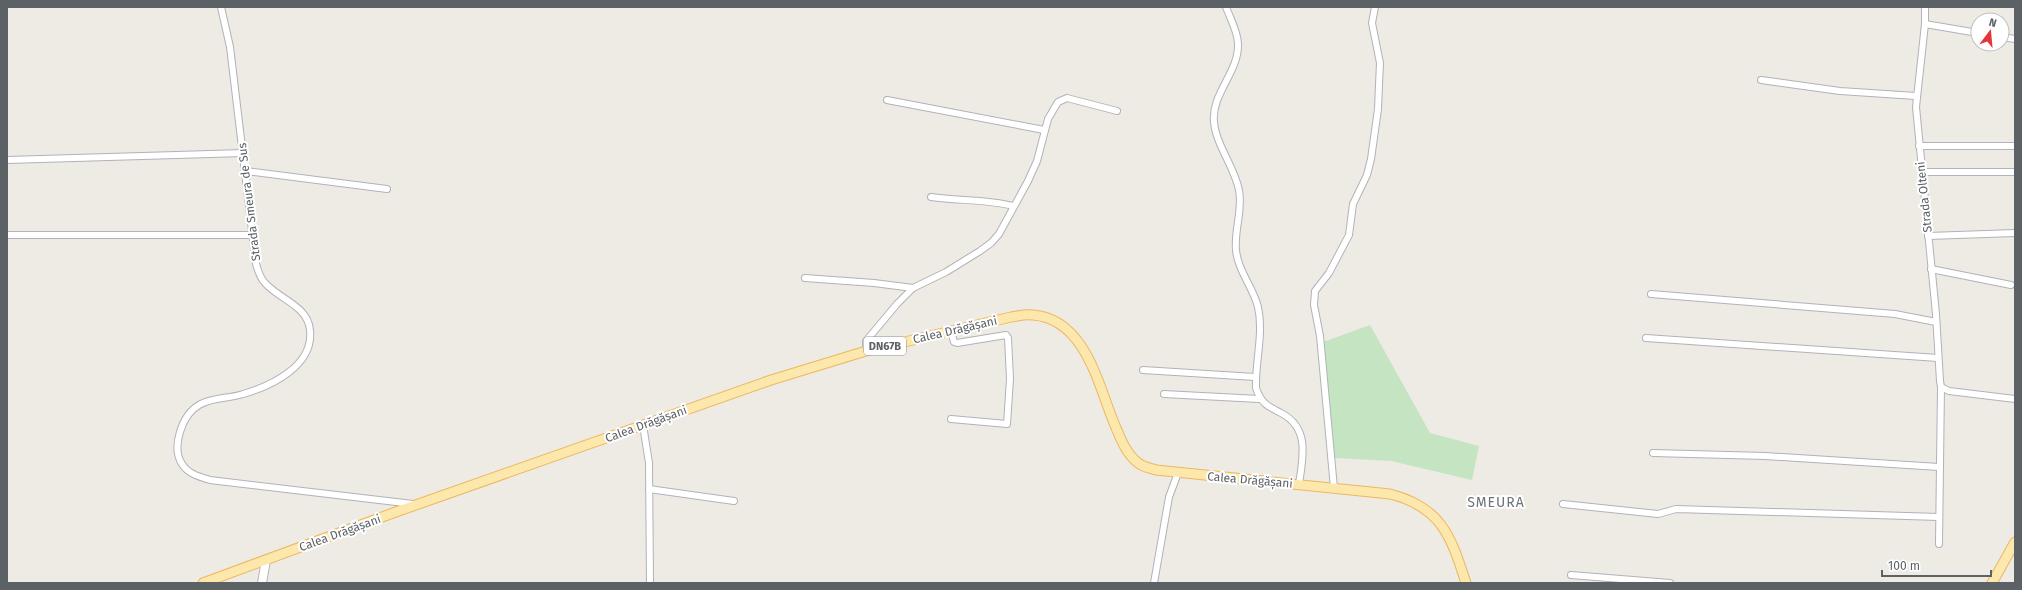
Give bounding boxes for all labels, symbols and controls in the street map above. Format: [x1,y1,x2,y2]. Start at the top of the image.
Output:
north arrow [1970,12,2010,52]
text: N [1987,16,1998,30]
street label: Strada Smeura de Sus [235,142,263,262]
street label: Strada Olteni [1913,161,1935,233]
street label: Calea Drăgășani [912,314,999,347]
road number: DN67B [864,337,906,355]
street label: Calea Drăgășani [603,403,689,446]
street label: Calea Drăgășani [1207,469,1293,492]
district label: SMEURA [1467,494,1525,511]
street label: Calea Drăgășani [297,512,383,555]
scale bar [1882,552,1991,578]
text: 100 m [1888,559,1920,573]

